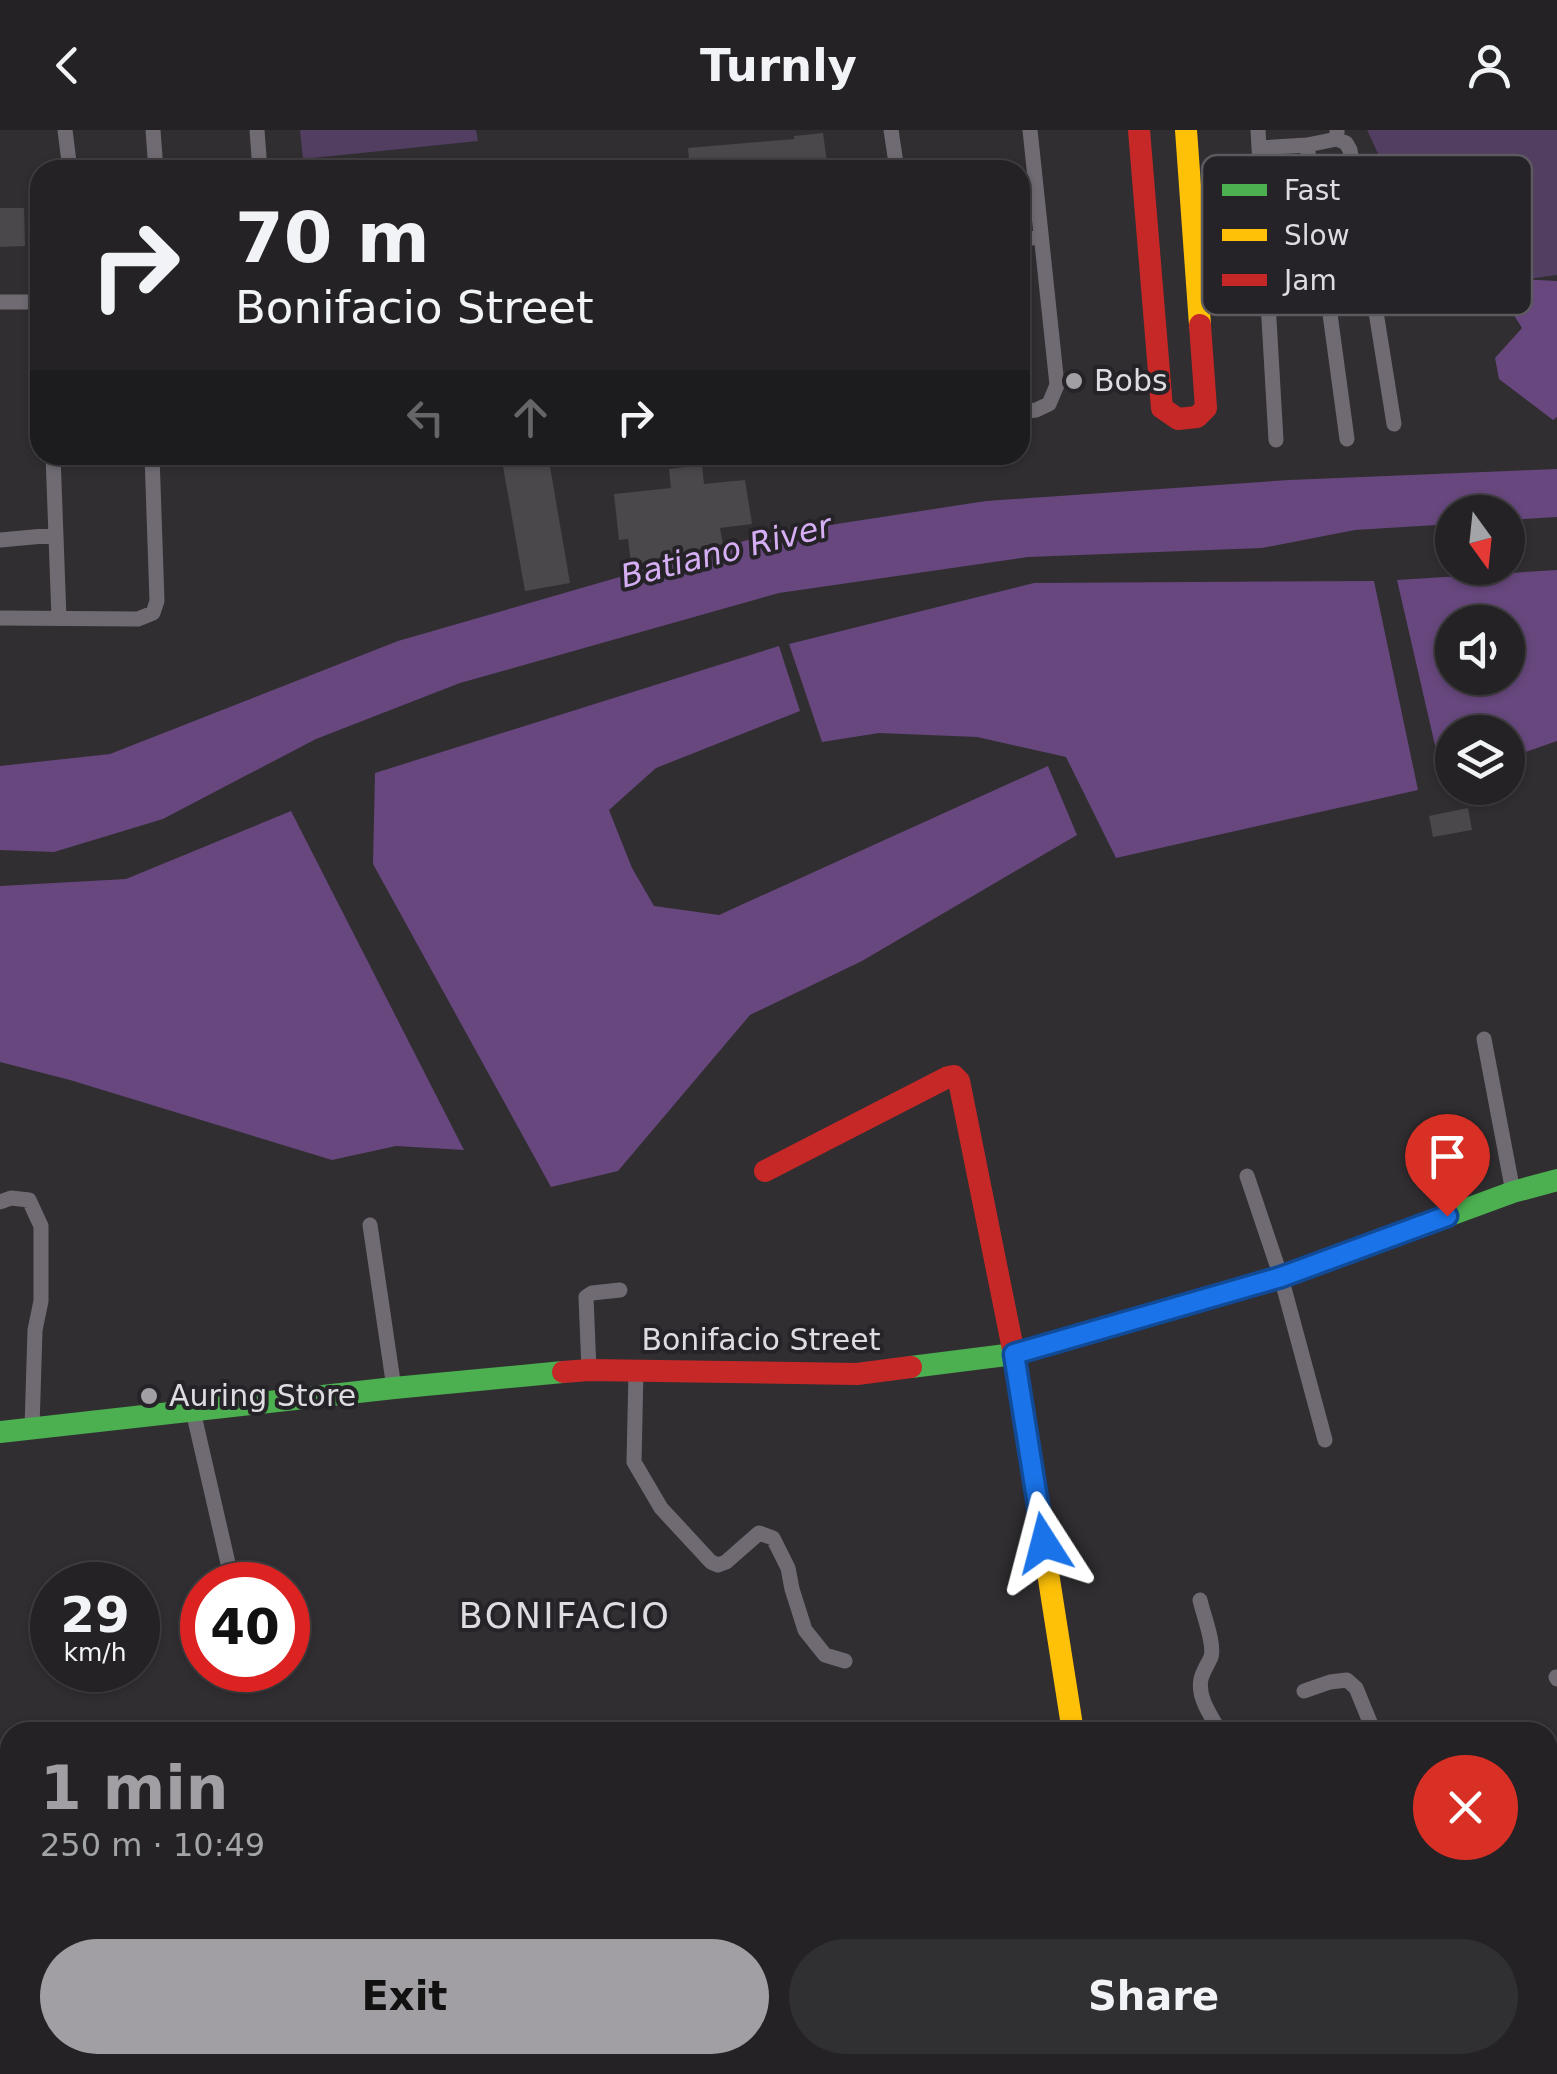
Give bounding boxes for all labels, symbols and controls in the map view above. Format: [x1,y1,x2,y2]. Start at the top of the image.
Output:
icon: back [40,38,95,93]
icon: person [1462,38,1517,93]
text: Turnly [700,39,857,92]
legend [1202,155,1532,315]
text: Fast [1284,174,1340,207]
text: 70 m [235,197,430,279]
icon: right [70,200,200,330]
text: Slow [1284,219,1350,252]
text: Jam [1282,264,1337,297]
text: Bonifacio Street [235,281,594,334]
place label: Bobs [1094,363,1168,398]
marker: Bobs [1063,370,1085,392]
icon: left [398,390,453,445]
icon: ahead [503,390,558,445]
icon: right [608,390,663,445]
north arrow [1435,495,1525,585]
map controls [1435,495,1525,805]
water label: Batiano River [617,506,837,596]
button: sound [1435,605,1525,695]
button: layers [1435,715,1525,805]
pin [1405,1114,1490,1217]
icon: arrive [1420,1129,1475,1184]
street label: Bonifacio Street [641,1322,881,1357]
place label: Auring Store [169,1378,356,1413]
marker: Auring Store [138,1385,160,1407]
position arrow [992,1491,1096,1595]
speed limit sign: 40 [180,1562,310,1692]
text: 29 [60,1586,130,1644]
district label: BONIFACIO [459,1596,671,1636]
text: km/h [63,1638,127,1667]
text: 1 min [40,1753,228,1823]
button: close [1413,1755,1518,1860]
text: 250 m · 10:49 [40,1826,265,1864]
button: Exit [40,1939,769,2054]
button: Share [789,1939,1518,2054]

